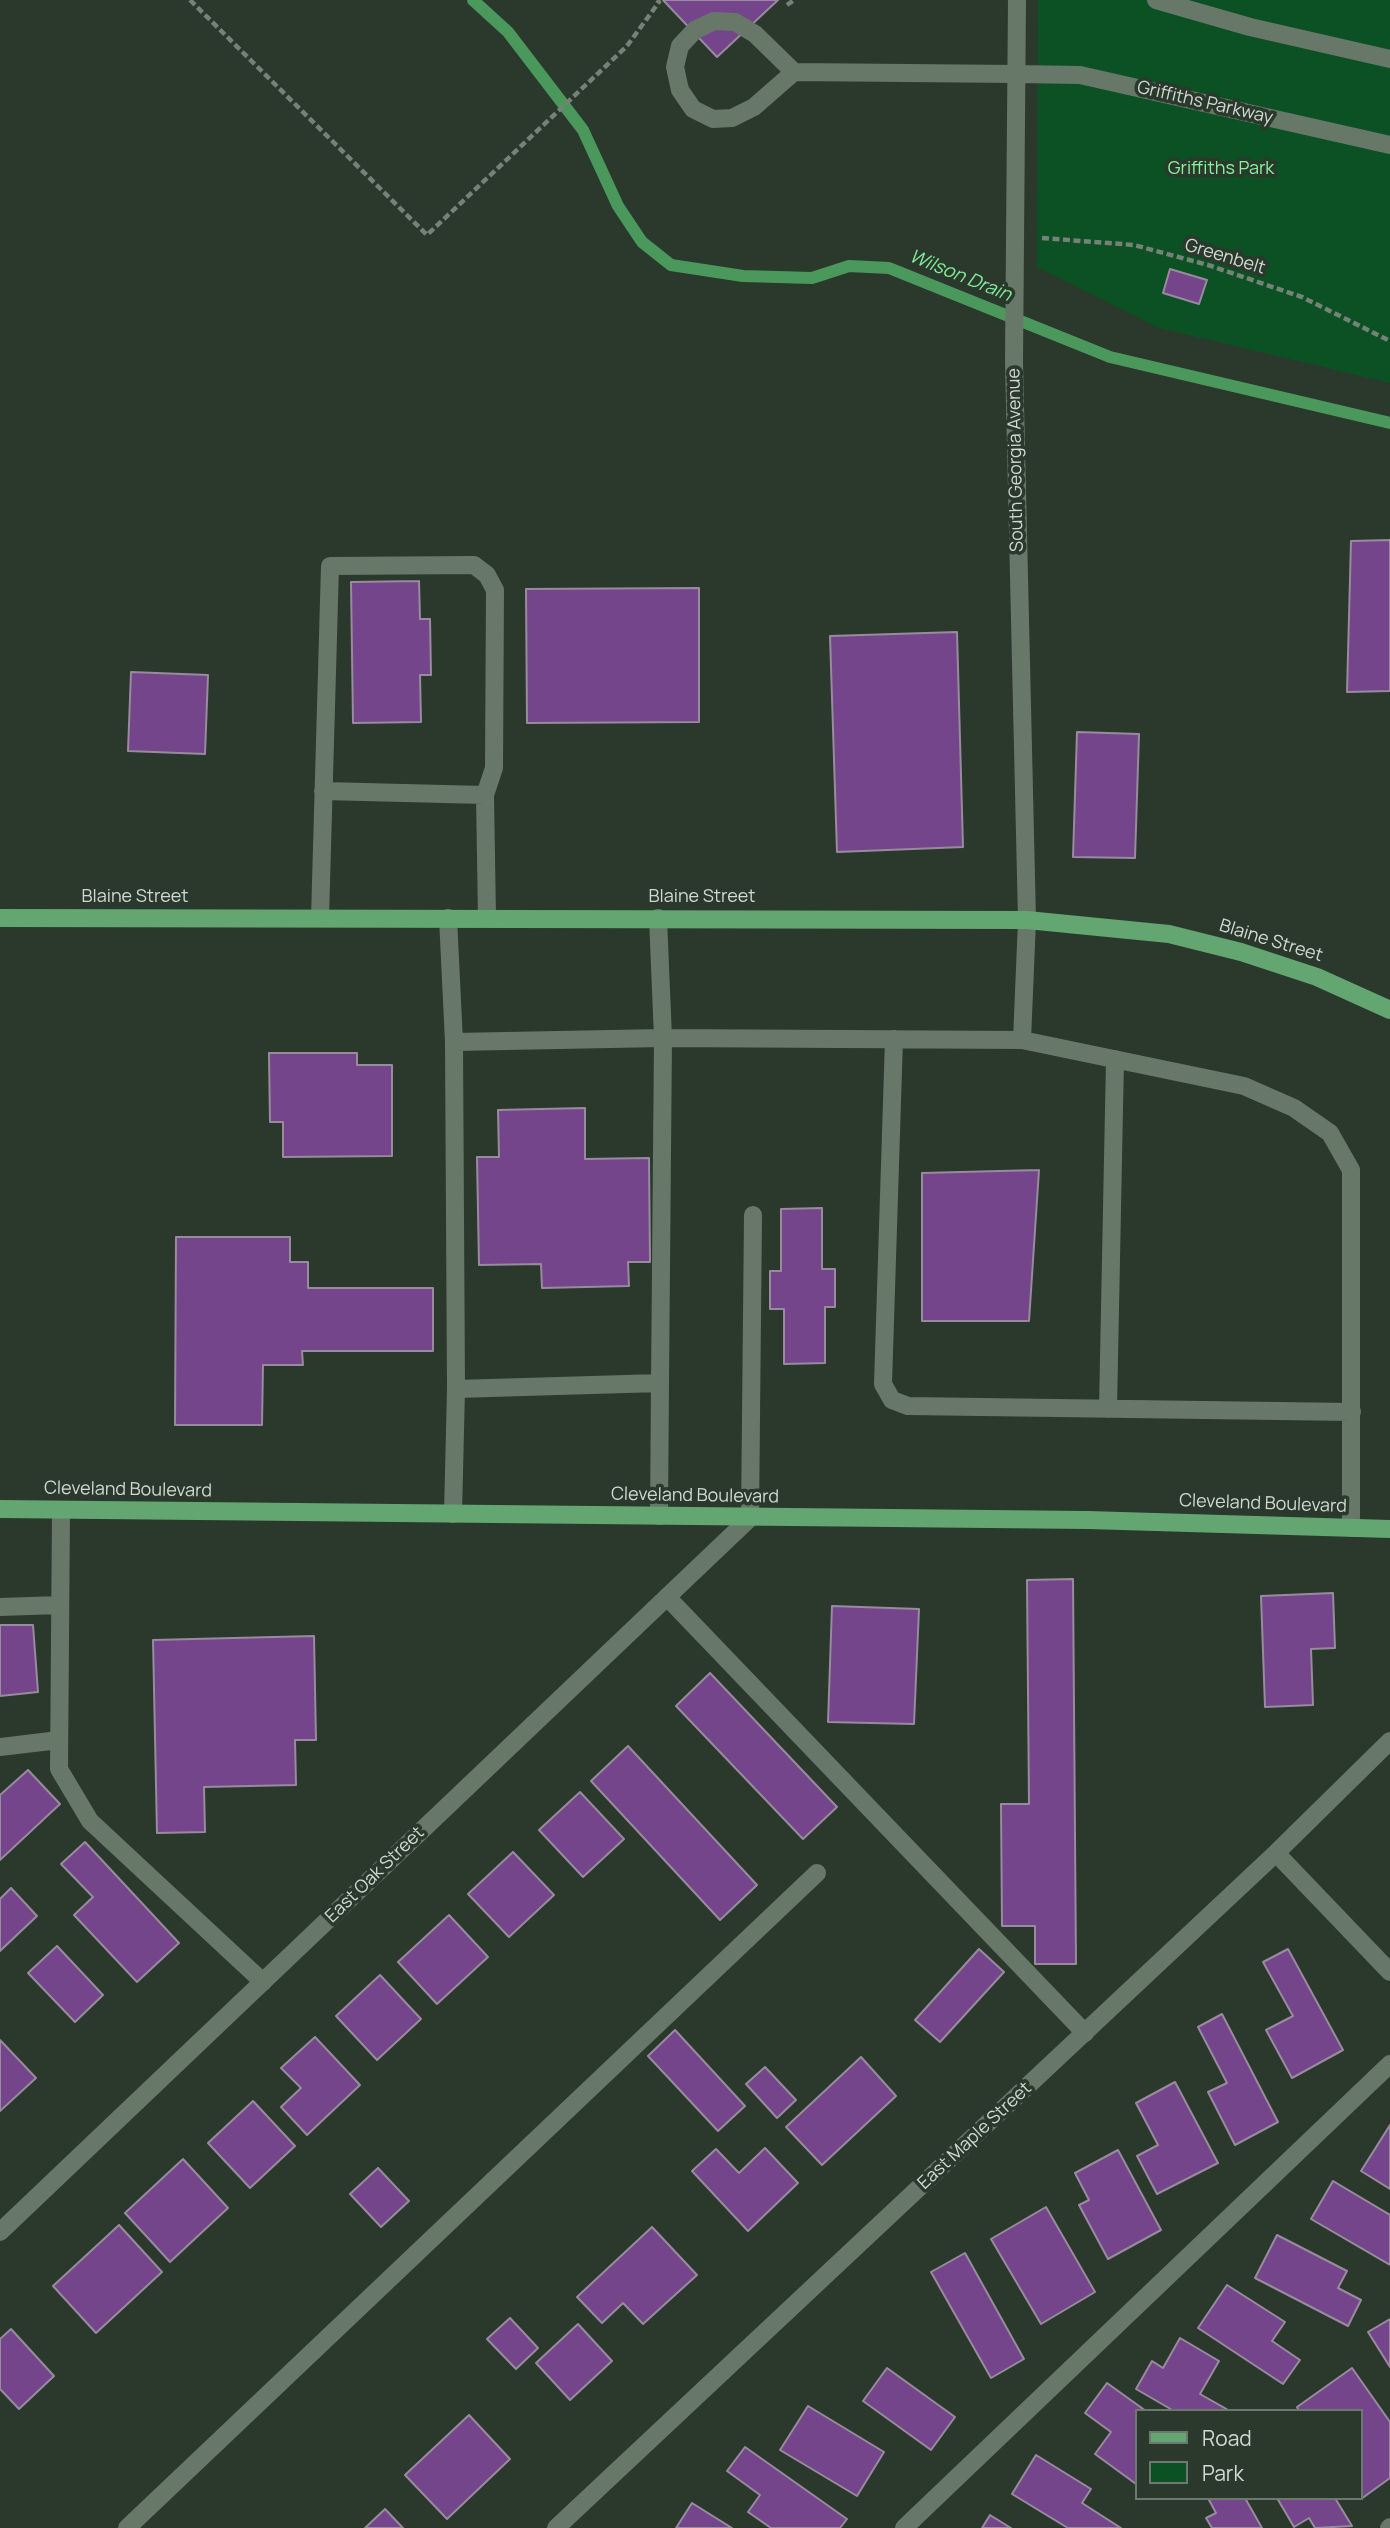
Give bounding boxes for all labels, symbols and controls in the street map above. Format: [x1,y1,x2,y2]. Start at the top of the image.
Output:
street label: Griffiths Parkway [1135,77,1275,129]
park label: Griffiths Park [1168,158,1274,180]
street label: Greenbelt [1182,235,1268,279]
water label: Wilson Drain [906,245,1014,307]
street label: South Georgia Avenue [1004,368,1028,552]
street label: Blaine Street [81,886,189,908]
street label: Blaine Street [648,886,756,908]
street label: Blaine Street [1217,915,1325,967]
street label: Cleveland Boulevard [44,1478,212,1502]
street label: Cleveland Boulevard [611,1484,779,1508]
street label: Cleveland Boulevard [1179,1490,1347,1518]
street label: East Oak Street [321,1822,429,1928]
street label: East Maple Street [914,2078,1036,2194]
legend [1134,2409,1362,2500]
text: Road [1202,2424,1252,2452]
text: Park [1202,2459,1244,2487]

